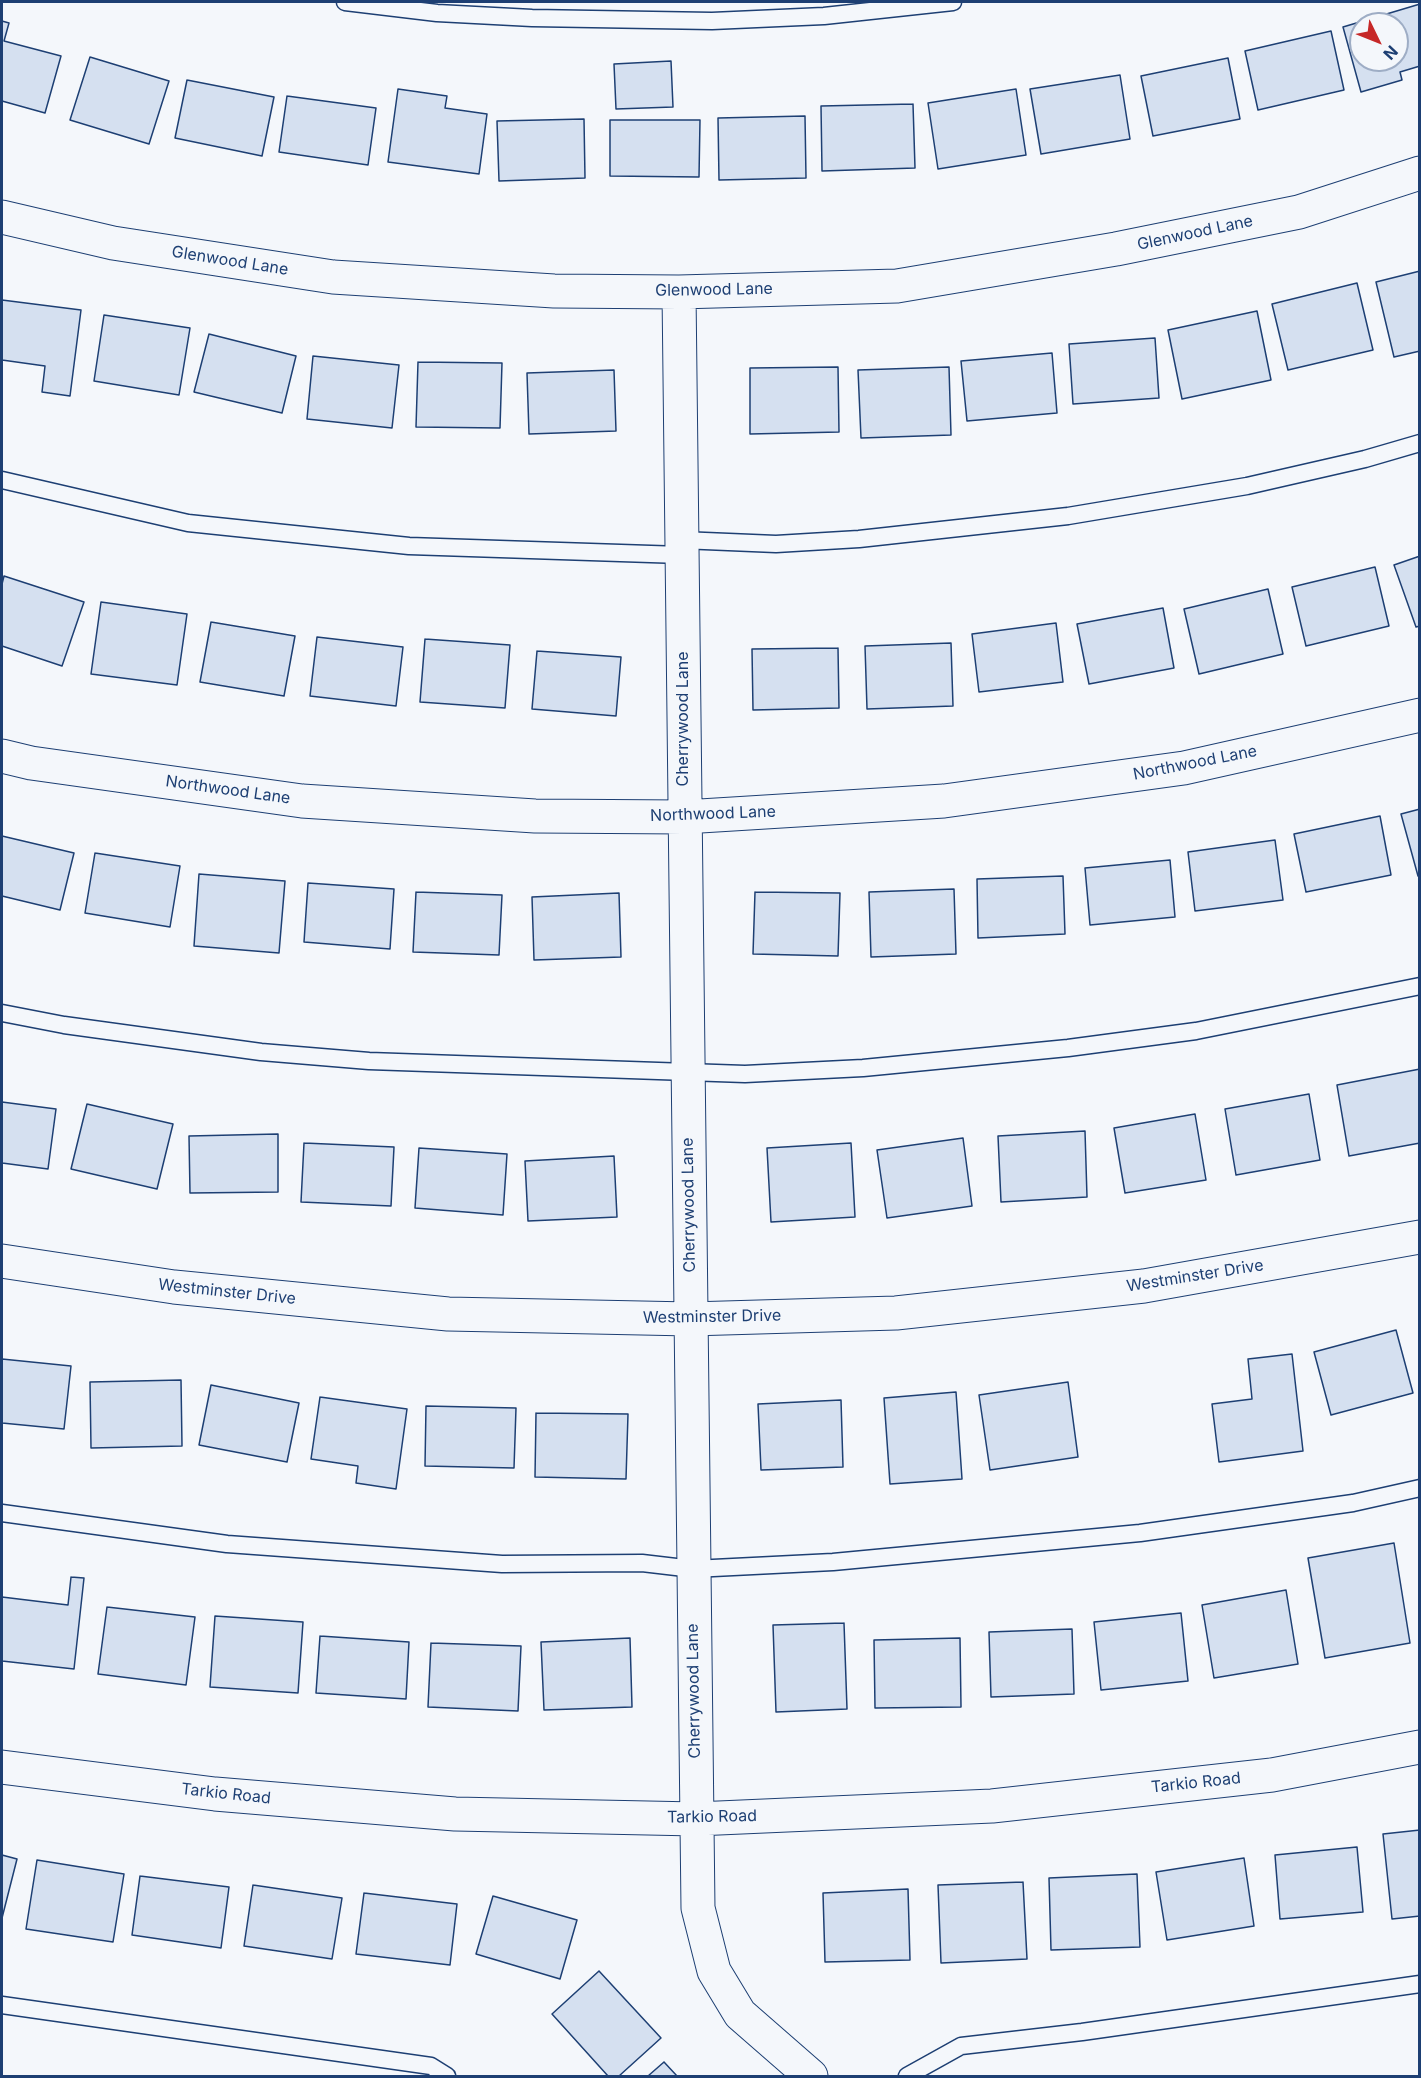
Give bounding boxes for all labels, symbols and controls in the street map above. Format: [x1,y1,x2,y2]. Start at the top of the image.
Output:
north arrow [1349,12,1409,72]
text: N [1379,42,1402,64]
street label: Glenwood Lane [1135,211,1255,255]
street label: Glenwood Lane [170,242,290,280]
street label: Glenwood Lane [655,279,773,301]
street label: Cherrywood Lane [673,651,693,787]
street label: Northwood Lane [1131,742,1259,784]
street label: Northwood Lane [164,772,292,808]
street label: Northwood Lane [650,802,776,826]
street label: Cherrywood Lane [678,1137,700,1273]
street label: Westminster Drive [1125,1256,1265,1296]
street label: Westminster Drive [157,1275,297,1309]
street label: Westminster Drive [643,1306,781,1328]
street label: Cherrywood Lane [683,1623,705,1759]
street label: Tarkio Road [1150,1769,1242,1797]
street label: Tarkio Road [180,1780,272,1808]
street label: Tarkio Road [667,1807,757,1827]

